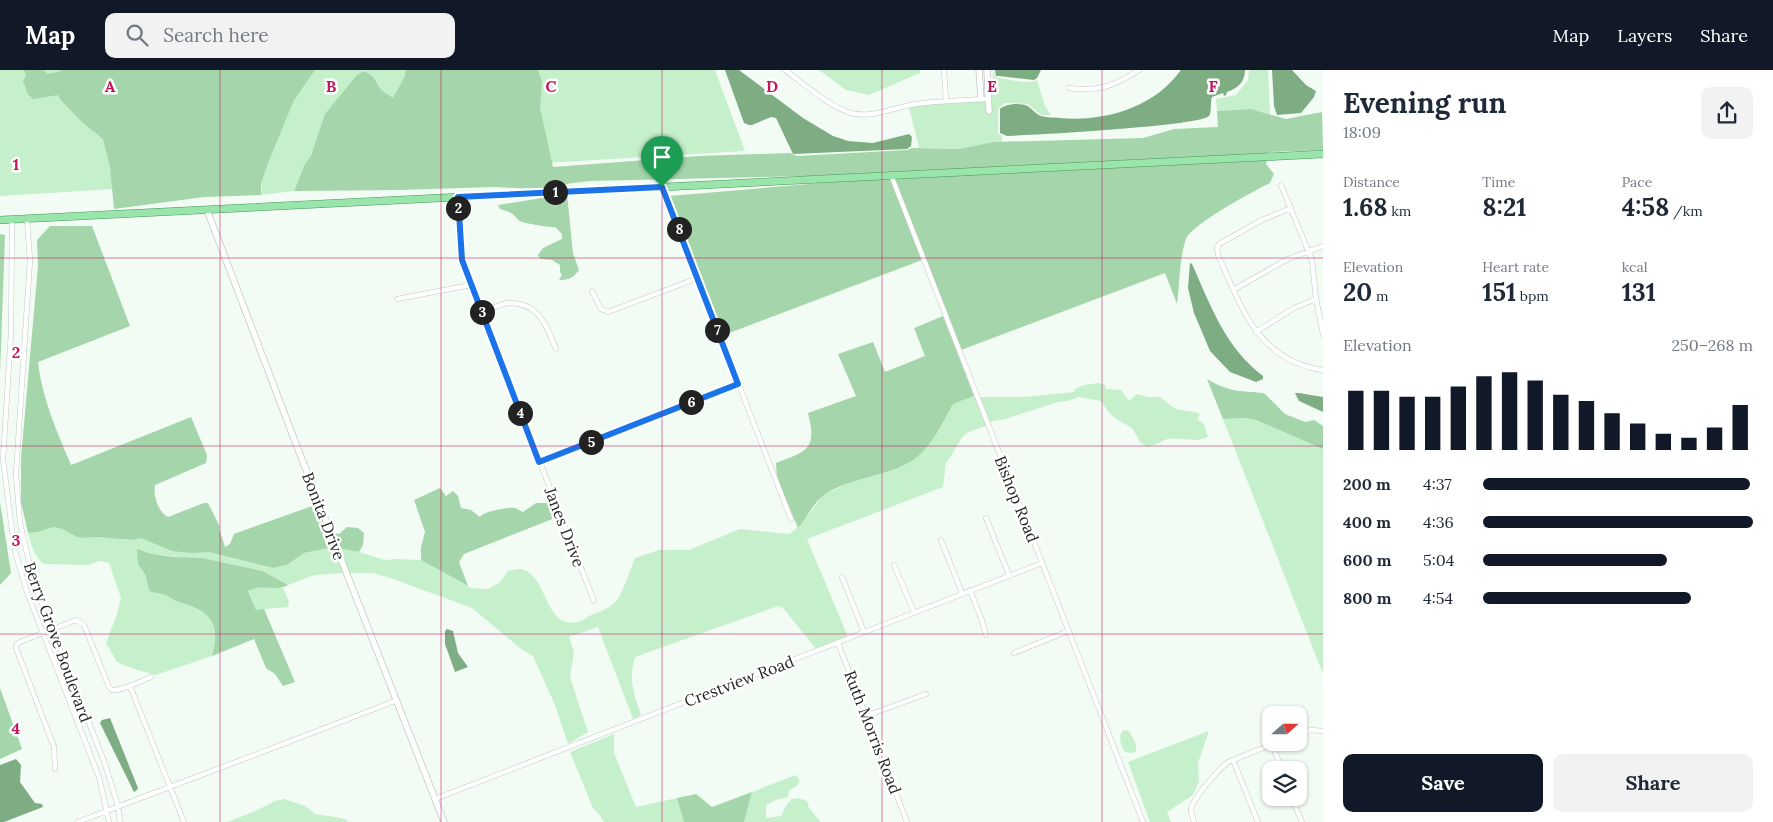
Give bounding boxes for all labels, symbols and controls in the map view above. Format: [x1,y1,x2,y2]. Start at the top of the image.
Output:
search box [105,13,455,58]
text: Map [25,20,75,51]
icon: search [123,21,151,49]
text: Search here [163,23,269,47]
text: Map [1553,24,1589,47]
text: Layers [1617,24,1672,47]
text: Share [1700,24,1748,47]
text: A [105,76,116,96]
text: B [326,76,337,96]
text: C [545,76,557,96]
text: D [766,76,778,96]
text: E [987,76,997,96]
text: F [1208,76,1218,96]
text: Evening run [1343,85,1506,121]
button: share [1701,87,1753,139]
text: 18:09 [1343,122,1381,142]
pin [641,136,683,187]
icon: arrive [648,143,676,171]
text: 1 [13,154,19,174]
text: Distance [1343,173,1400,191]
text: Time [1482,173,1515,191]
text: Pace [1622,173,1652,191]
pin: 1 [542,180,568,204]
text: 1 [553,183,558,201]
text: 1.68 [1343,191,1388,223]
text: 8:21 [1482,191,1526,223]
text: 4:58 [1622,191,1669,223]
pin: 2 [446,196,470,220]
text: 2 [455,199,462,217]
text: km [1388,202,1411,220]
text: /km [1669,202,1703,220]
pin: 8 [666,216,692,242]
text: 8 [675,220,684,238]
text: Elevation [1343,258,1403,276]
text: Heart rate [1482,258,1549,276]
text: kcal [1622,258,1648,276]
text: 20 [1343,276,1372,308]
text: 151 [1482,276,1516,308]
text: 131 [1622,276,1656,308]
text: m [1372,287,1388,305]
text: bpm [1516,287,1549,305]
pin: 3 [470,300,494,324]
text: 3 [479,303,486,321]
pin: 7 [704,318,730,342]
text: 7 [714,321,721,339]
text: Elevation [1343,335,1412,355]
text: 250–268 m [1671,335,1753,355]
text: 2 [12,342,20,362]
pin: 6 [678,390,704,414]
text: 6 [687,393,696,411]
pin: 4 [508,400,532,426]
text: 4 [517,404,524,422]
pin: 5 [578,430,604,454]
text: 5 [588,433,595,451]
street label: Bishop Road [991,453,1044,546]
street label: Bonita Drive [298,469,350,563]
text: 200 m [1343,474,1391,494]
text: 4:37 [1423,474,1452,494]
street label: Janes Drive [540,483,590,570]
text: 400 m [1343,512,1391,532]
text: 4:36 [1423,512,1454,532]
text: 3 [12,530,21,550]
text: 600 m [1343,550,1391,570]
text: 5:04 [1423,550,1454,570]
street label: Berry Grove Boulevard [20,559,96,725]
text: 800 m [1343,588,1391,608]
text: 4:54 [1423,588,1453,608]
street label: Crestview Road [681,651,797,711]
street label: Ruth Morris Road [840,667,906,797]
north arrow [1262,706,1308,751]
map controls [1262,706,1307,806]
text: 4 [12,718,21,738]
button: Save [1343,754,1543,812]
button: Share [1553,754,1753,812]
button: layers [1262,761,1307,806]

